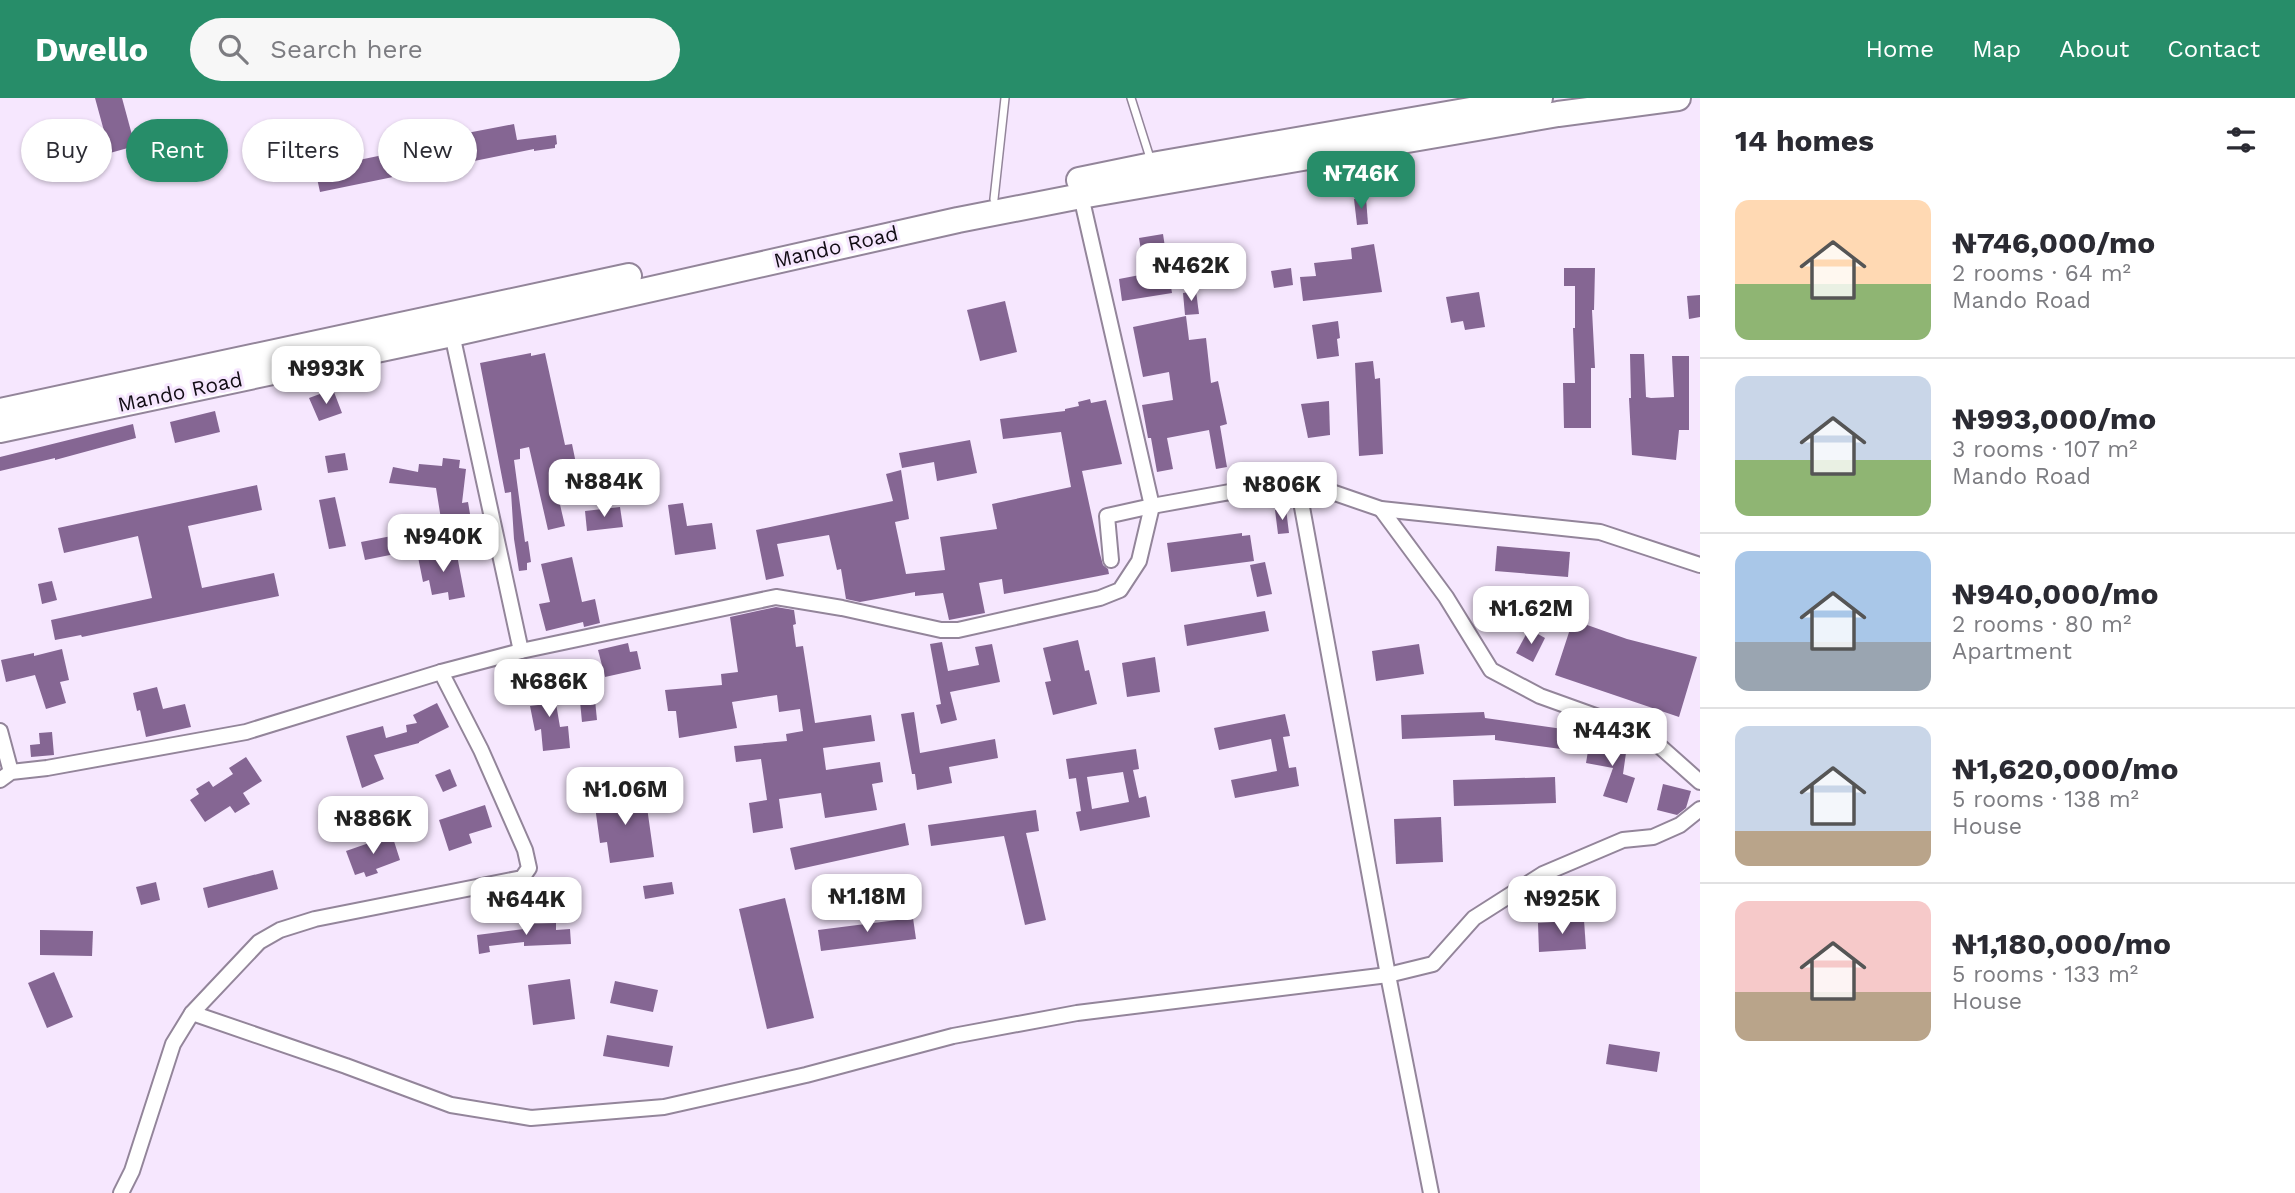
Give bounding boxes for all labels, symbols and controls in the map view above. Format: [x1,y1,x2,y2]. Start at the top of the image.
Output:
search box [190,18,680,81]
text: Dwello [35,30,148,69]
icon: search [214,30,252,68]
text: Search here [270,34,423,64]
text: Home [1866,35,1934,63]
text: Map [1972,35,2021,63]
text: About [2059,35,2129,63]
text: Contact [2167,35,2260,63]
chip: Buy [21,119,112,182]
chip: Rent [126,119,228,182]
chip: Filters [242,119,364,182]
chip: New [378,119,477,182]
icon: filters [2222,121,2260,159]
text: 14 homes [1735,123,1874,158]
pin: ₦746K [1312,152,1410,211]
text: ₦746K [1323,160,1399,187]
street label: Mando Road [771,220,901,273]
text: ₦746,000/mo [1952,225,2155,260]
icon: home [1791,228,1875,312]
pin: ₦462K [1142,244,1240,303]
text: ₦462K [1152,252,1230,279]
text: 2 rooms · 64 m² [1952,260,2131,287]
text: Mando Road [1952,287,2091,314]
pin: ₦993K [277,346,375,406]
text: ₦993K [288,355,364,382]
street label: Mando Road [115,366,245,417]
text: ₦993,000/mo [1952,401,2156,436]
icon: home [1791,404,1875,488]
text: 3 rooms · 107 m² [1952,436,2138,463]
pin: ₦884K [555,460,653,519]
pin: ₦806K [1233,462,1331,522]
text: Mando Road [1952,463,2091,490]
text: ₦884K [565,468,643,495]
text: ₦806K [1243,471,1321,498]
pin: ₦940K [394,514,492,574]
text: ₦940K [404,523,482,550]
text: ₦940,000/mo [1952,576,2158,611]
icon: home [1791,579,1875,663]
pin: ₦1.62M [1474,587,1588,646]
text: ₦1.62M [1489,595,1573,622]
text: 2 rooms · 80 m² [1952,611,2131,638]
text: Apartment [1952,638,2072,665]
pin: ₦686K [500,660,598,719]
text: ₦686K [510,668,588,695]
pin: ₦443K [1563,708,1661,768]
text: ₦443K [1573,717,1651,744]
text: ₦1,620,000/mo [1952,751,2178,786]
icon: home [1791,754,1875,838]
pin: ₦1.06M [568,768,682,827]
text: ₦1.06M [582,776,668,803]
text: 5 rooms · 138 m² [1952,786,2139,813]
pin: ₦886K [324,796,422,856]
text: ₦886K [334,805,412,832]
text: House [1952,813,2022,840]
pin: ₦1.18M [810,874,924,934]
pin: ₦925K [1513,876,1611,936]
pin: ₦644K [477,878,575,937]
text: ₦1.18M [828,883,906,910]
text: ₦925K [1524,885,1600,912]
text: ₦644K [487,886,565,913]
text: ₦1,180,000/mo [1952,926,2171,961]
icon: home [1791,929,1875,1013]
text: 5 rooms · 133 m² [1952,961,2138,988]
text: House [1952,988,2022,1015]

